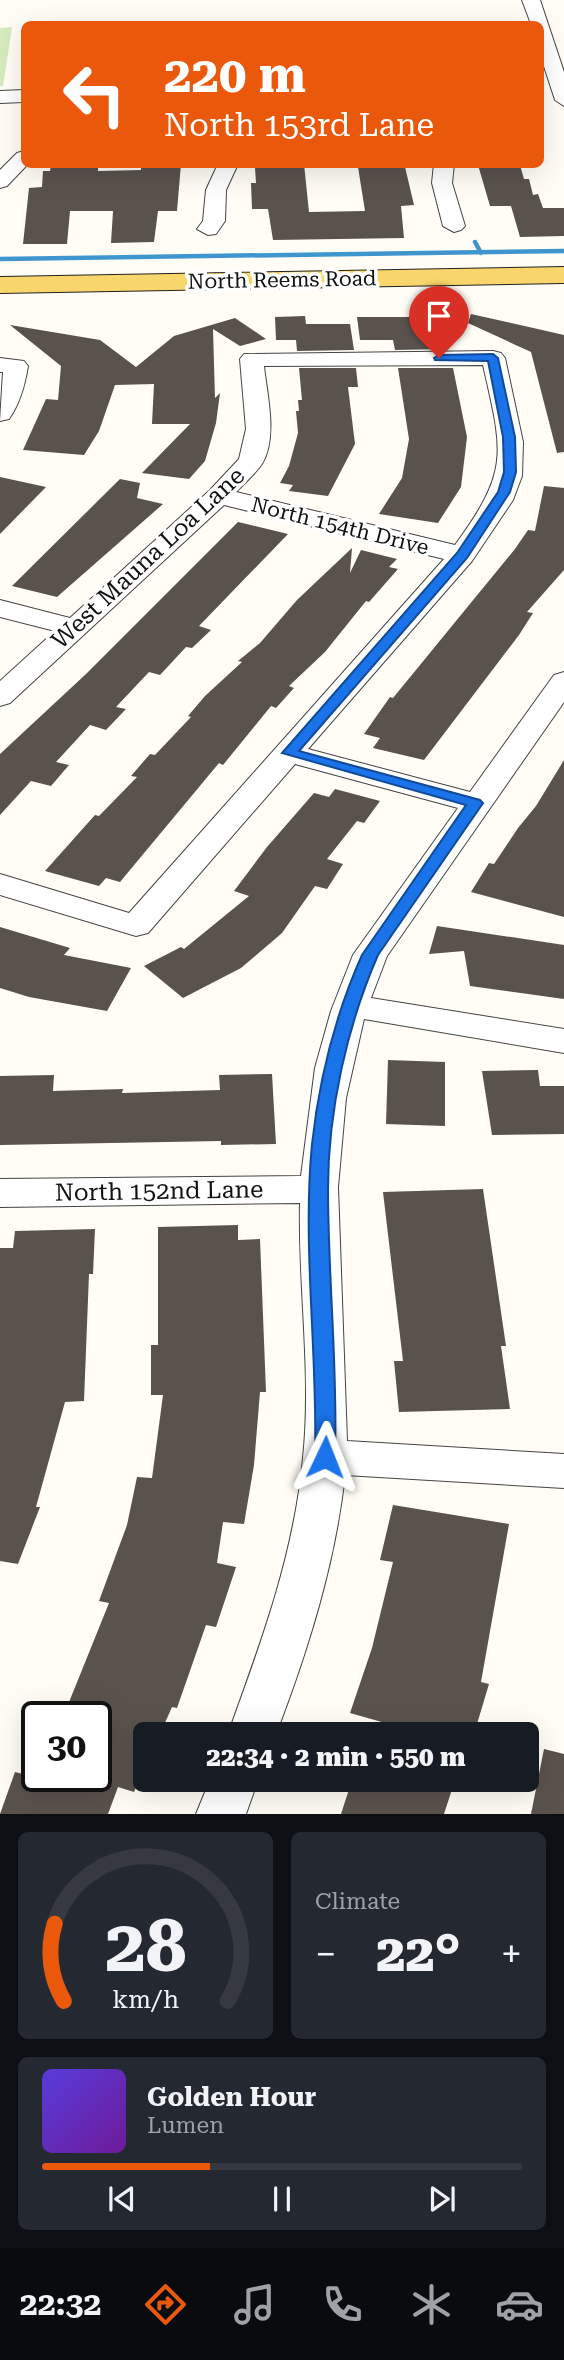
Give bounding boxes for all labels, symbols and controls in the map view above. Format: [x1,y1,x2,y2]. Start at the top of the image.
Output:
text: 220 m [164,47,306,104]
icon: left [49,49,140,140]
text: North 153rd Lane [164,106,434,144]
street label: North Reems Road [187,266,377,294]
pin [409,286,469,358]
icon: arrive [420,297,458,335]
street label: West Mauna Loa Lane [46,461,250,655]
street label: North 154th Drive [249,492,431,560]
street label: North 152nd Lane [55,1175,263,1207]
position arrow [288,1420,362,1494]
speed limit sign: 30 [21,1701,112,1792]
text: 22:34 · 2 min · 550 m [206,1742,466,1772]
text: Climate [315,1888,400,1915]
text: 28 [105,1905,186,1990]
text: 22° [376,1923,461,1984]
text: − [315,1932,336,1976]
text: + [501,1932,522,1976]
text: km/h [112,1985,179,2014]
text: Golden Hour [147,2082,316,2112]
text: Lumen [147,2112,224,2139]
icon: previous [103,2180,141,2218]
icon: pause [263,2180,301,2218]
icon: next [423,2180,461,2218]
icon: directions [141,2280,190,2329]
icon: music [230,2280,279,2329]
icon: phone [318,2280,367,2329]
icon: climate [407,2280,456,2329]
icon: car [495,2280,544,2329]
text: 22:32 [20,2285,101,2323]

